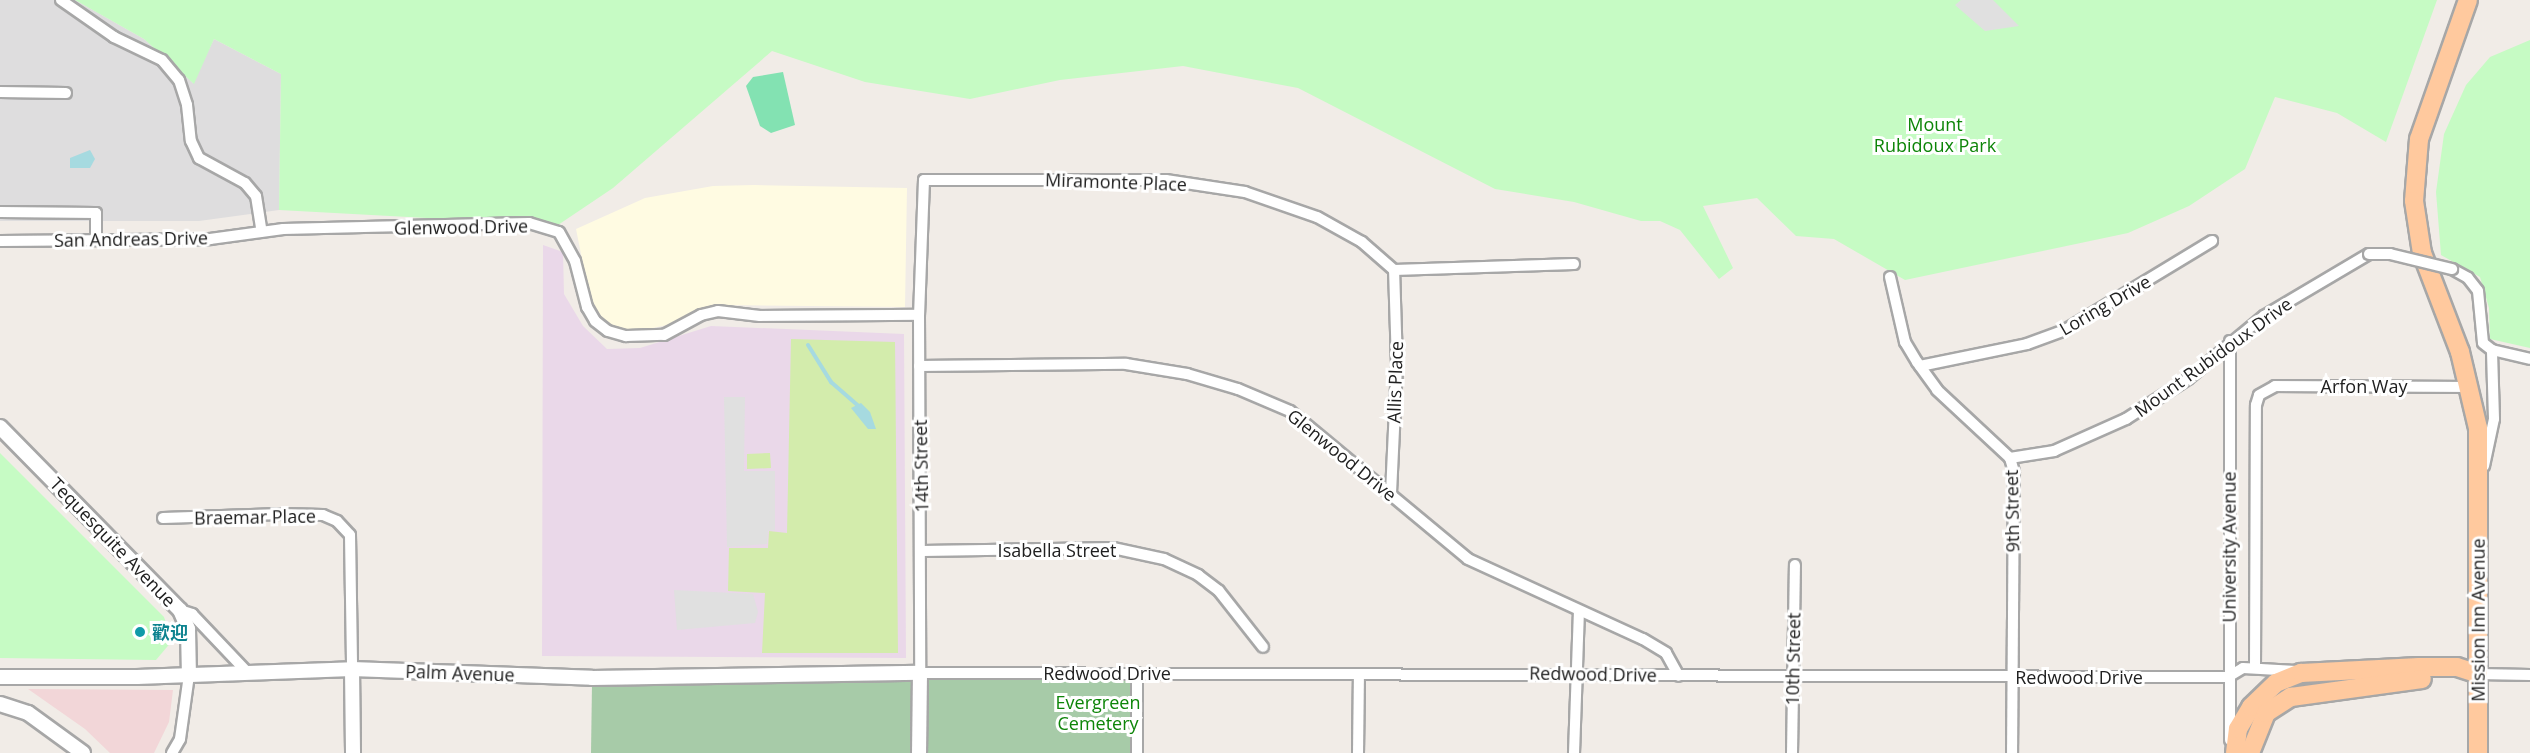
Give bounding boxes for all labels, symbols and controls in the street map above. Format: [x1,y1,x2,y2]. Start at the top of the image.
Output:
park label: Mount Rubidoux Park [1874,114,1996,156]
street label: Miramonte Place [1045,169,1187,195]
street label: Glenwood Drive [394,215,528,239]
street label: San Andreas Drive [54,227,208,251]
street label: Loring Drive [2056,270,2154,340]
street label: Mount Rubidoux Drive [2130,293,2296,421]
street label: Allis Place [1383,340,1407,424]
street label: Arfon Way [2321,375,2407,397]
street label: Glenwood Drive [1283,404,1401,506]
street label: 14th Street [909,419,933,513]
street label: 9th Street [2000,469,2024,553]
street label: University Avenue [2218,471,2240,623]
street label: Tequesquite Avenue [46,473,180,611]
street label: Braemar Place [194,505,316,529]
street label: Mission Inn Avenue [2467,538,2489,702]
street label: Isabella Street [998,539,1116,561]
street label: 10th Street [1781,612,1805,706]
place label: 歡迎 [152,621,188,643]
marker: 歡迎 [133,625,147,639]
street label: Palm Avenue [405,660,515,686]
street label: Redwood Drive [1043,662,1171,684]
street label: Redwood Drive [1529,662,1657,686]
street label: Redwood Drive [2015,666,2143,688]
park label: Evergreen Cemetery [1056,692,1140,734]

